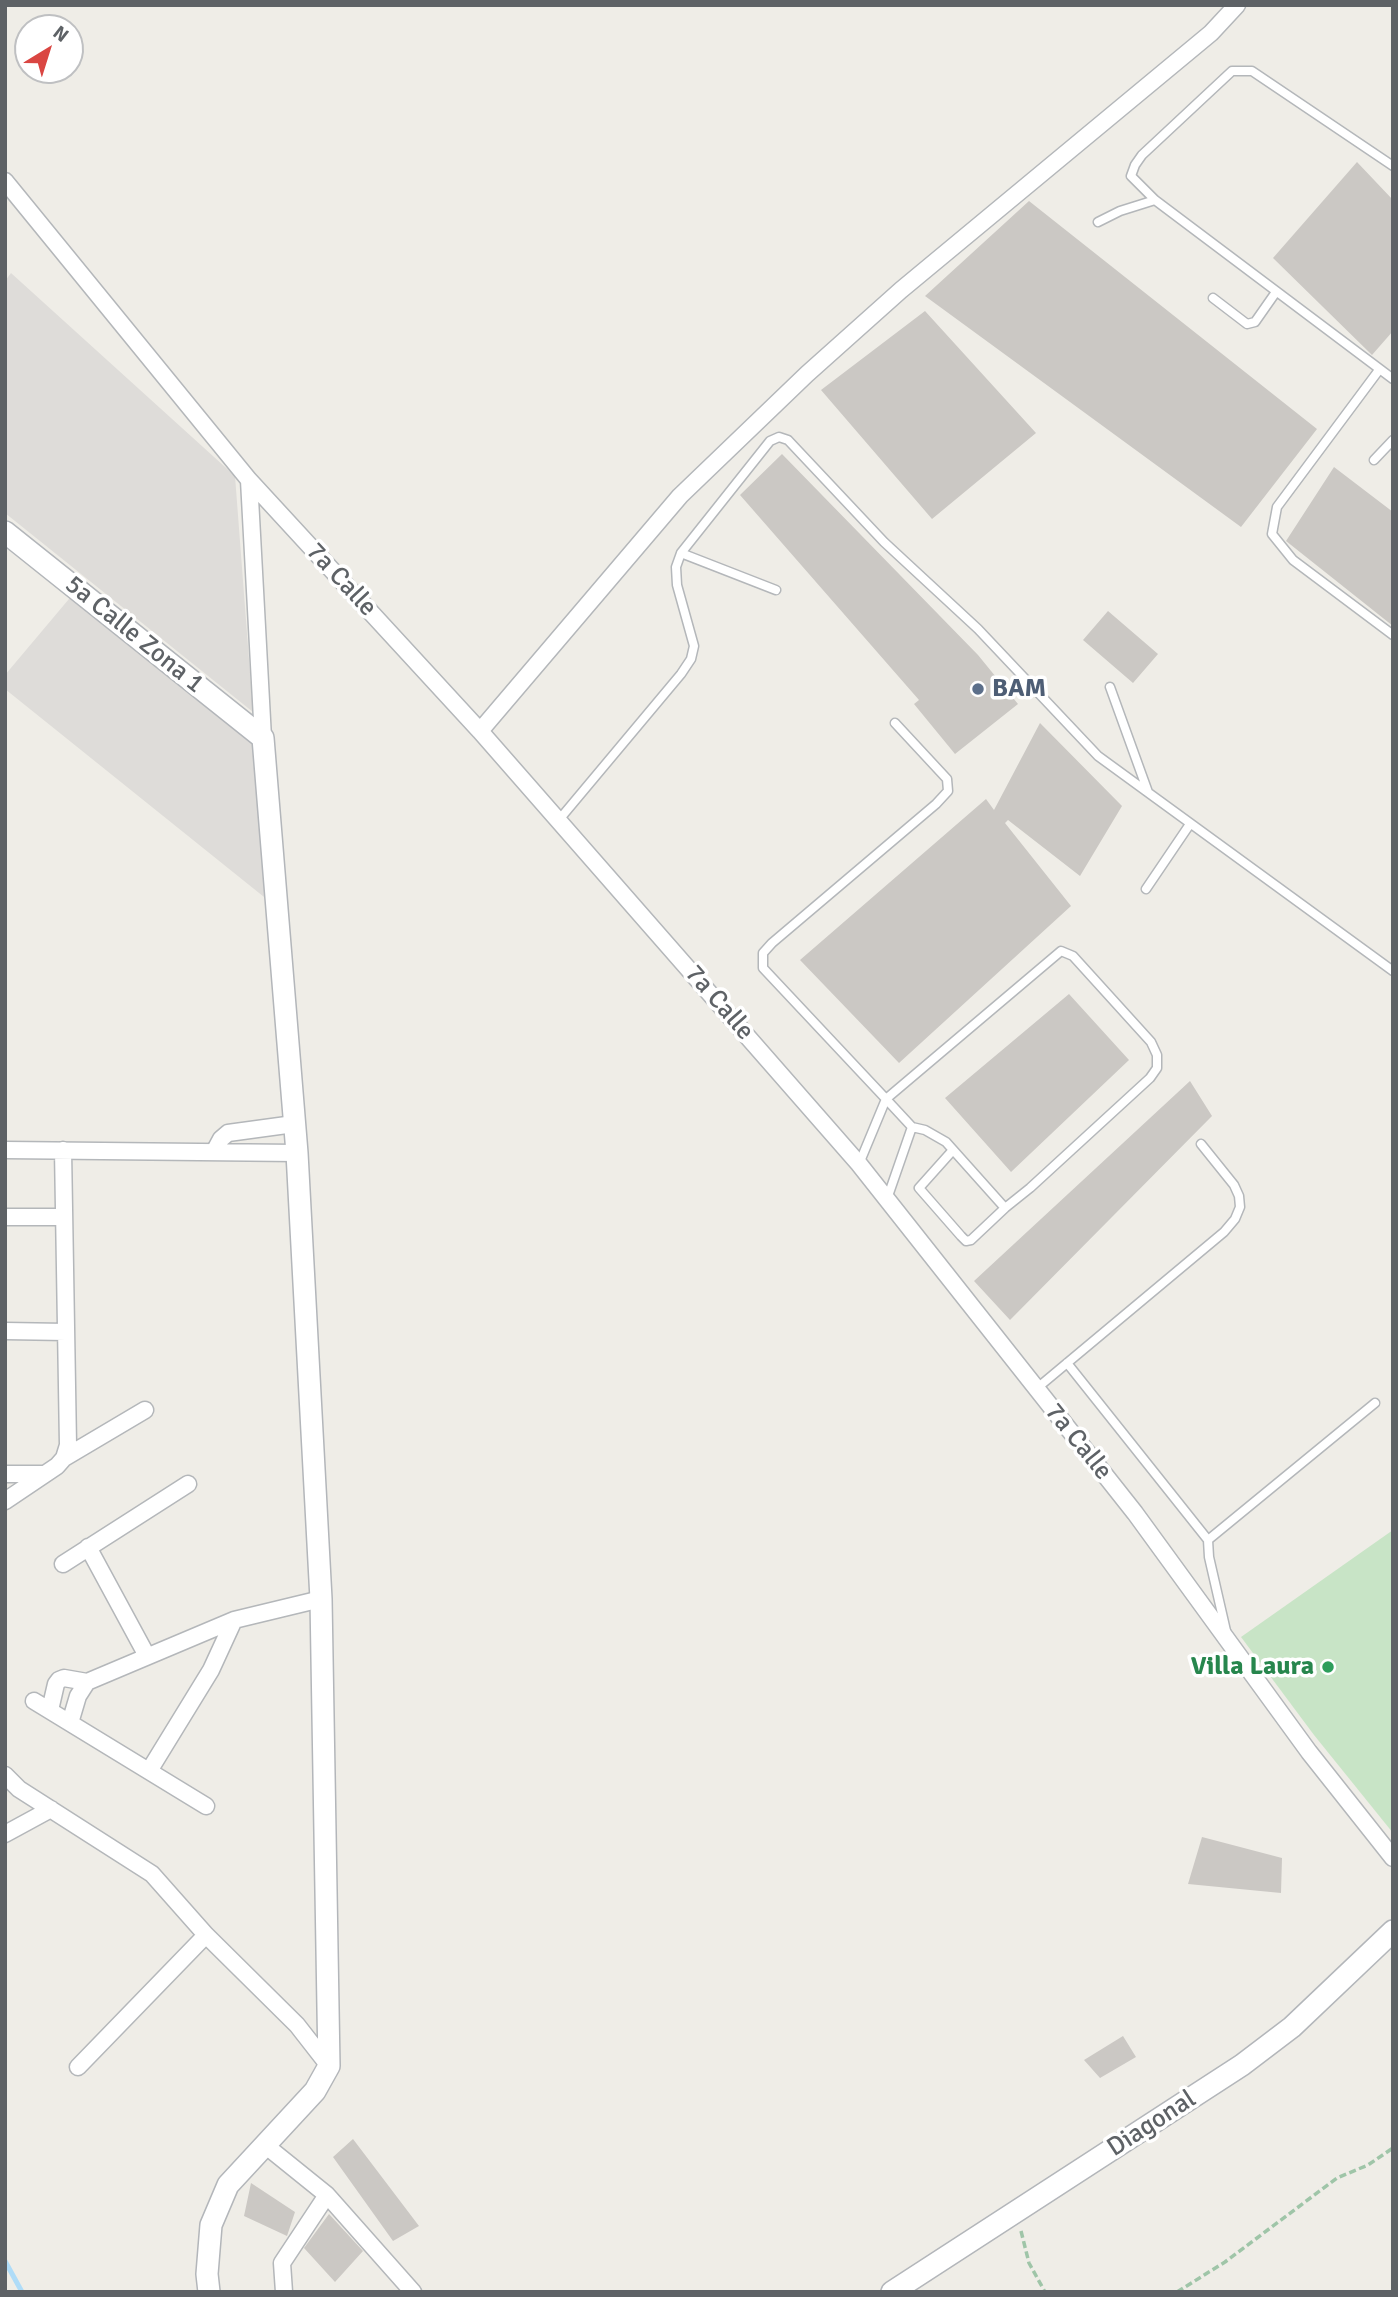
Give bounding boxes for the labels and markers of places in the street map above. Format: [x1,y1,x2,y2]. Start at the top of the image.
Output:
place label: BAM [992,673,1046,705]
marker: BAM [970,681,986,697]
place label: Villa Laura [1191,1651,1314,1683]
marker: Villa Laura [1320,1659,1336,1675]

